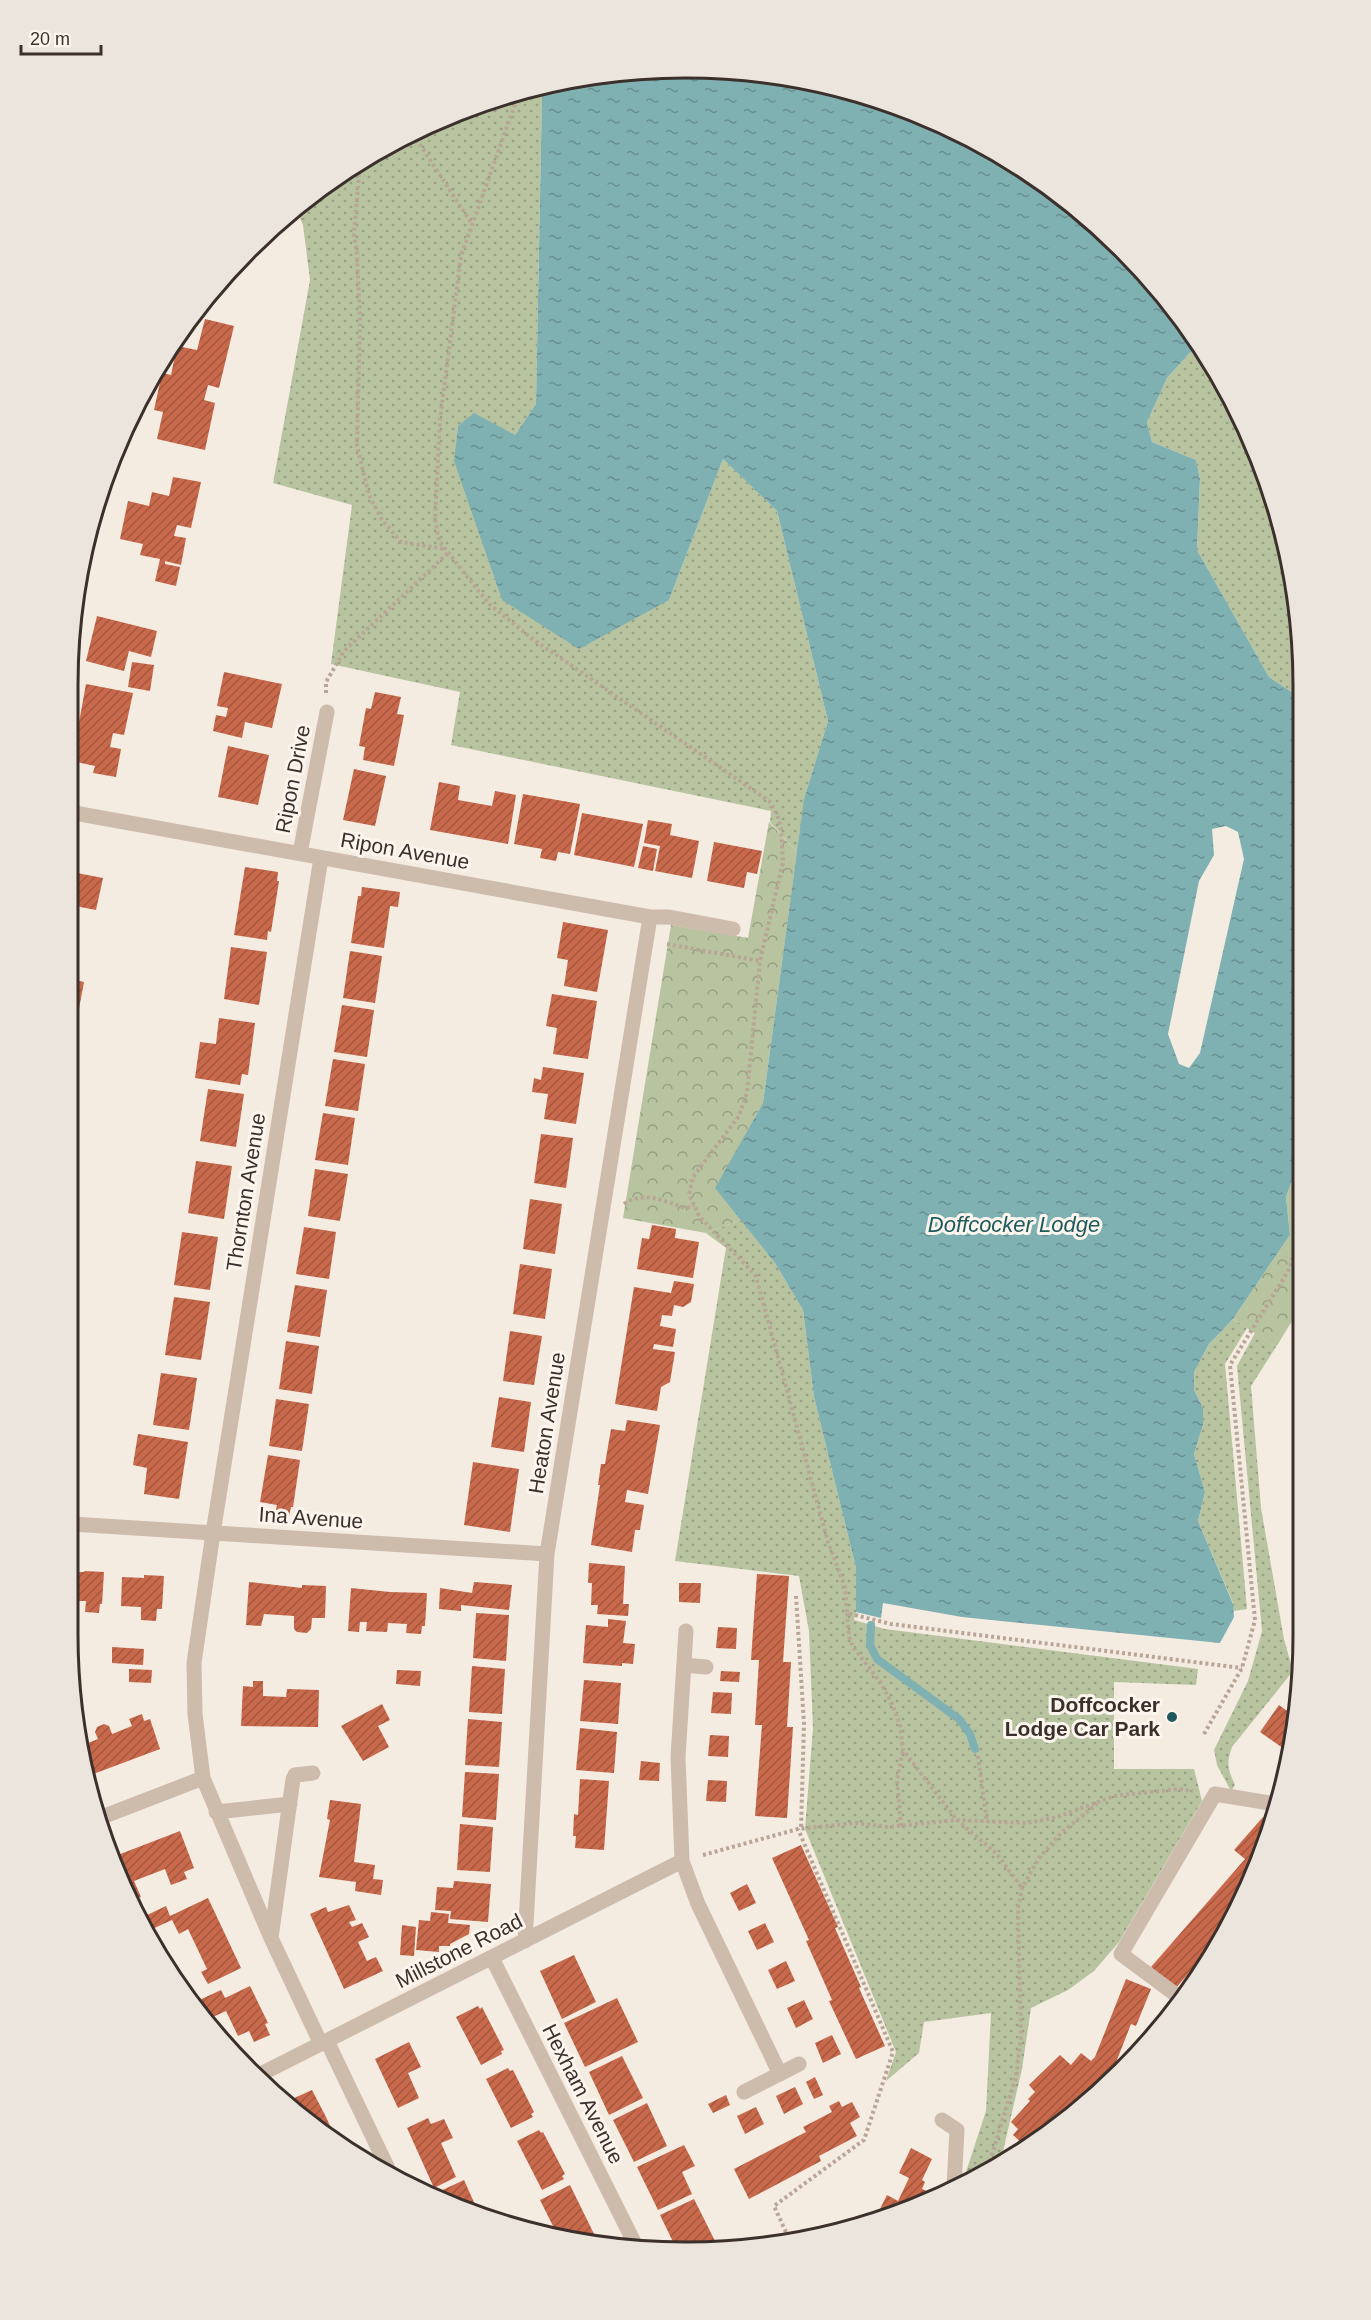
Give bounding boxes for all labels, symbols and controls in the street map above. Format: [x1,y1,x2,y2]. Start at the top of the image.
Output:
scale bar [21,18,100,56]
text: 20 m [30,29,70,49]
street label: Ripon Drive [271,723,314,835]
street label: Ripon Avenue [339,828,471,873]
street label: Thornton Avenue [222,1111,269,1273]
water label: Doffcocker Lodge [928,1212,1100,1237]
street label: Heaton Avenue [524,1350,569,1495]
street label: Ina Avenue [258,1502,364,1533]
place label: Doffcocker Lodge Car Park [1005,1693,1160,1740]
marker: Doffcocker Lodge Car Park [1165,1710,1179,1724]
street label: Millstone Road [392,1909,526,1992]
street label: Hexham Avenue [538,2020,629,2167]

